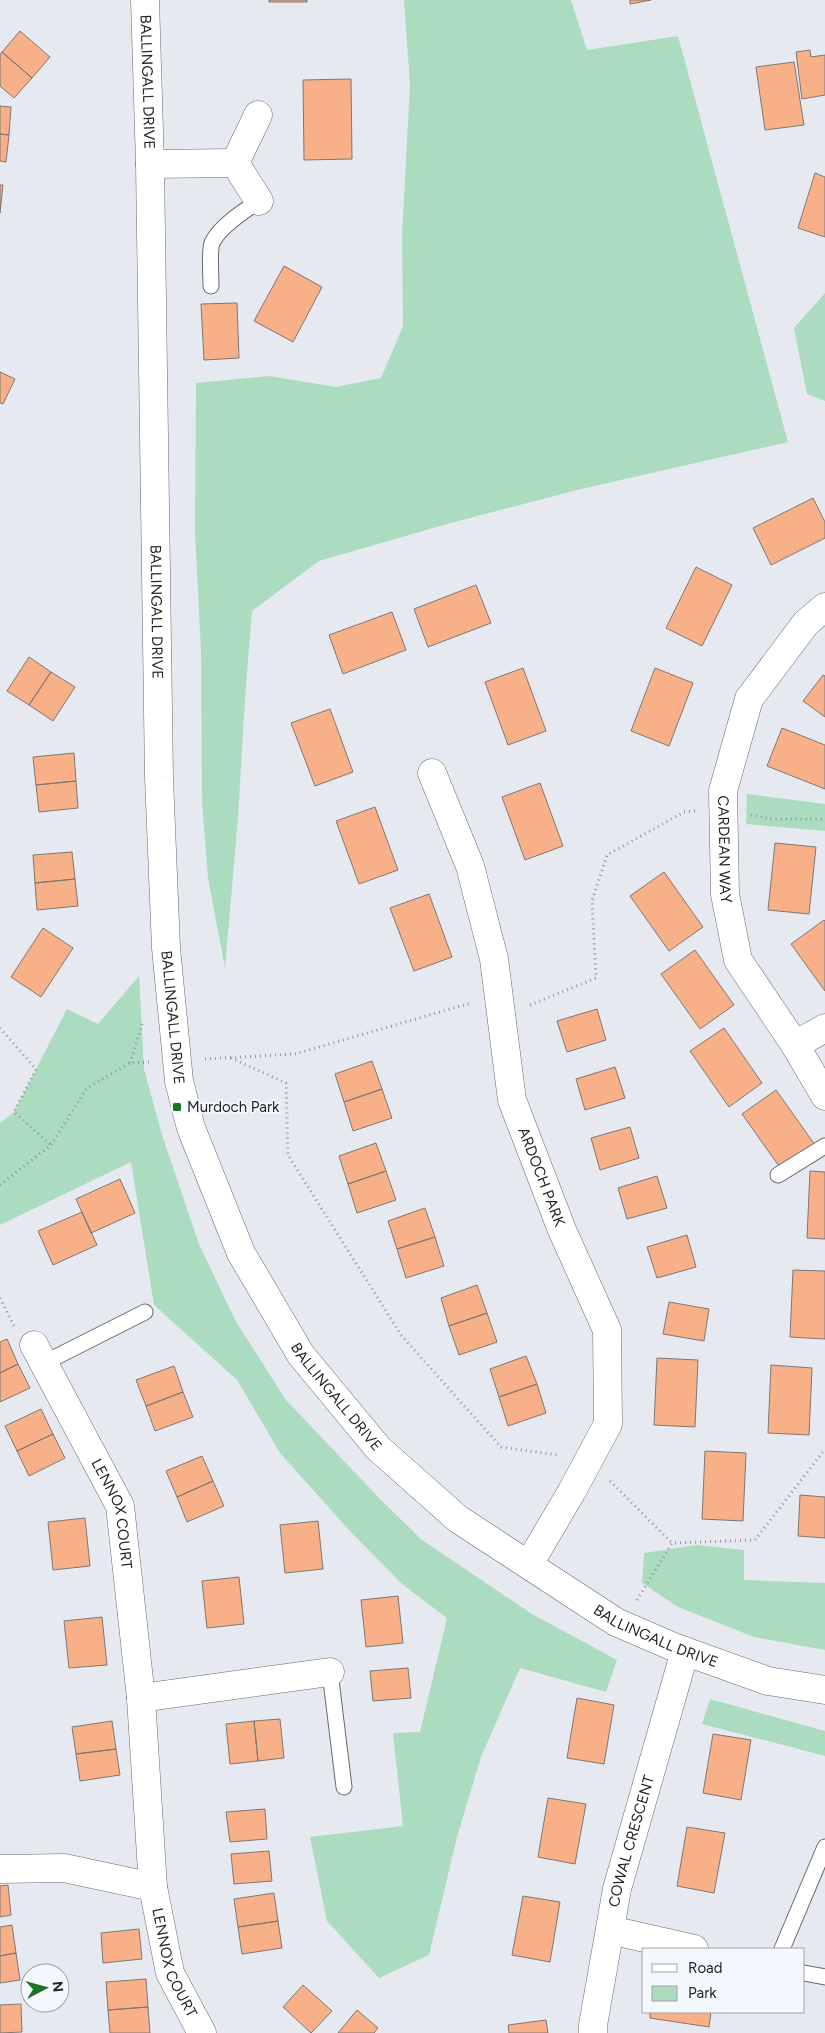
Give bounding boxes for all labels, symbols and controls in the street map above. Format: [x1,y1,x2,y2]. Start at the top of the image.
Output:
street label: BALLINGALL DRIVE [136,14,159,149]
street label: BALLINGALL DRIVE [147,544,167,679]
street label: CARDEAN WAY [714,795,736,905]
street label: BALLINGALL DRIVE [157,950,188,1085]
place label: Murdoch Park [187,1098,280,1116]
marker: Murdoch Park [171,1101,183,1113]
street label: ARDOCH PARK [514,1125,569,1230]
street label: BALLINGALL DRIVE [287,1340,386,1455]
street label: LENNOX COURT [87,1456,136,1570]
street label: BALLINGALL DRIVE [590,1601,721,1671]
street label: COWAL CRESCENT [605,1773,658,1908]
street label: LENNOX COURT [148,1906,201,2021]
legend [642,1948,805,2013]
text: Road [688,1959,723,1977]
north arrow [20,1963,70,2013]
text: N [48,1980,66,1993]
text: Park [688,1984,717,2002]

